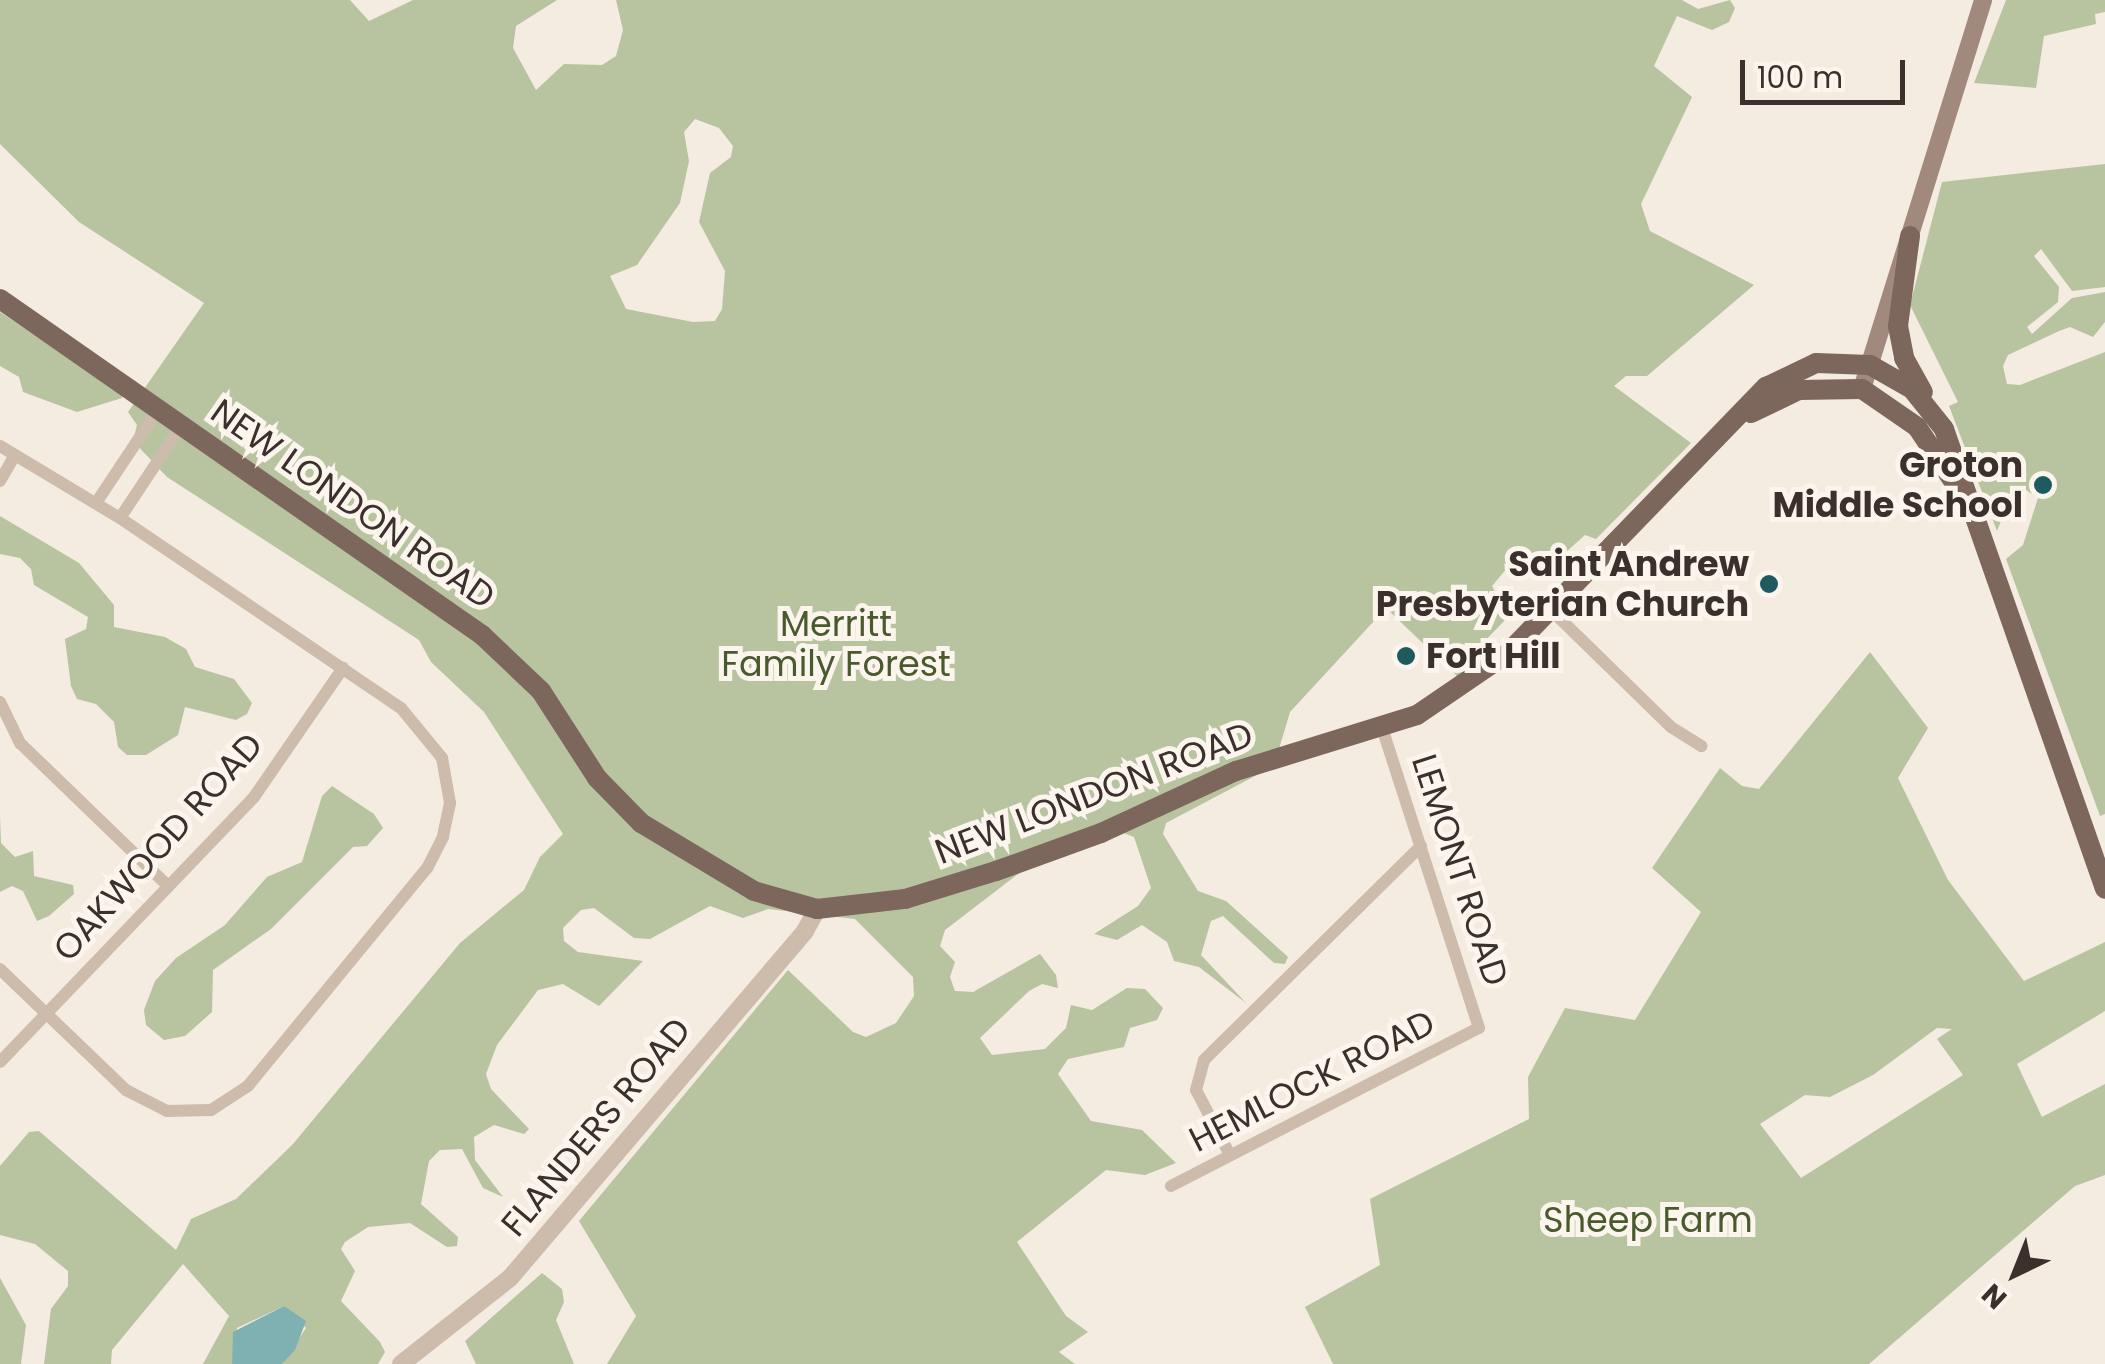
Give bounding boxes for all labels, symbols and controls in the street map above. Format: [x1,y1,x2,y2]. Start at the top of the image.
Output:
scale bar [1745,40,1910,102]
text: 100 m [1757,56,1843,99]
street label: NEW LONDON ROAD [203,390,503,618]
place label: Groton Middle School [1773,444,2023,526]
marker: Groton Middle School [2032,474,2054,496]
place label: Saint Andrew Presbyterian Church [1376,543,1749,625]
marker: Saint Andrew Presbyterian Church [1758,573,1780,595]
park label: Merritt Family Forest [721,603,951,685]
place label: Fort Hill [1426,635,1561,677]
marker: Fort Hill [1395,645,1417,667]
street label: NEW LONDON ROAD [929,713,1259,873]
street label: OAKWOOD ROAD [45,724,271,970]
street label: LEMONT ROAD [1403,749,1517,991]
street label: HEMLOCK ROAD [1182,1001,1442,1161]
street label: FLANDERS ROAD [493,1009,699,1245]
park label: Sheep Farm [1543,1199,1753,1241]
north arrow [1965,1224,2065,1324]
text: N [1973,1275,2015,1318]

